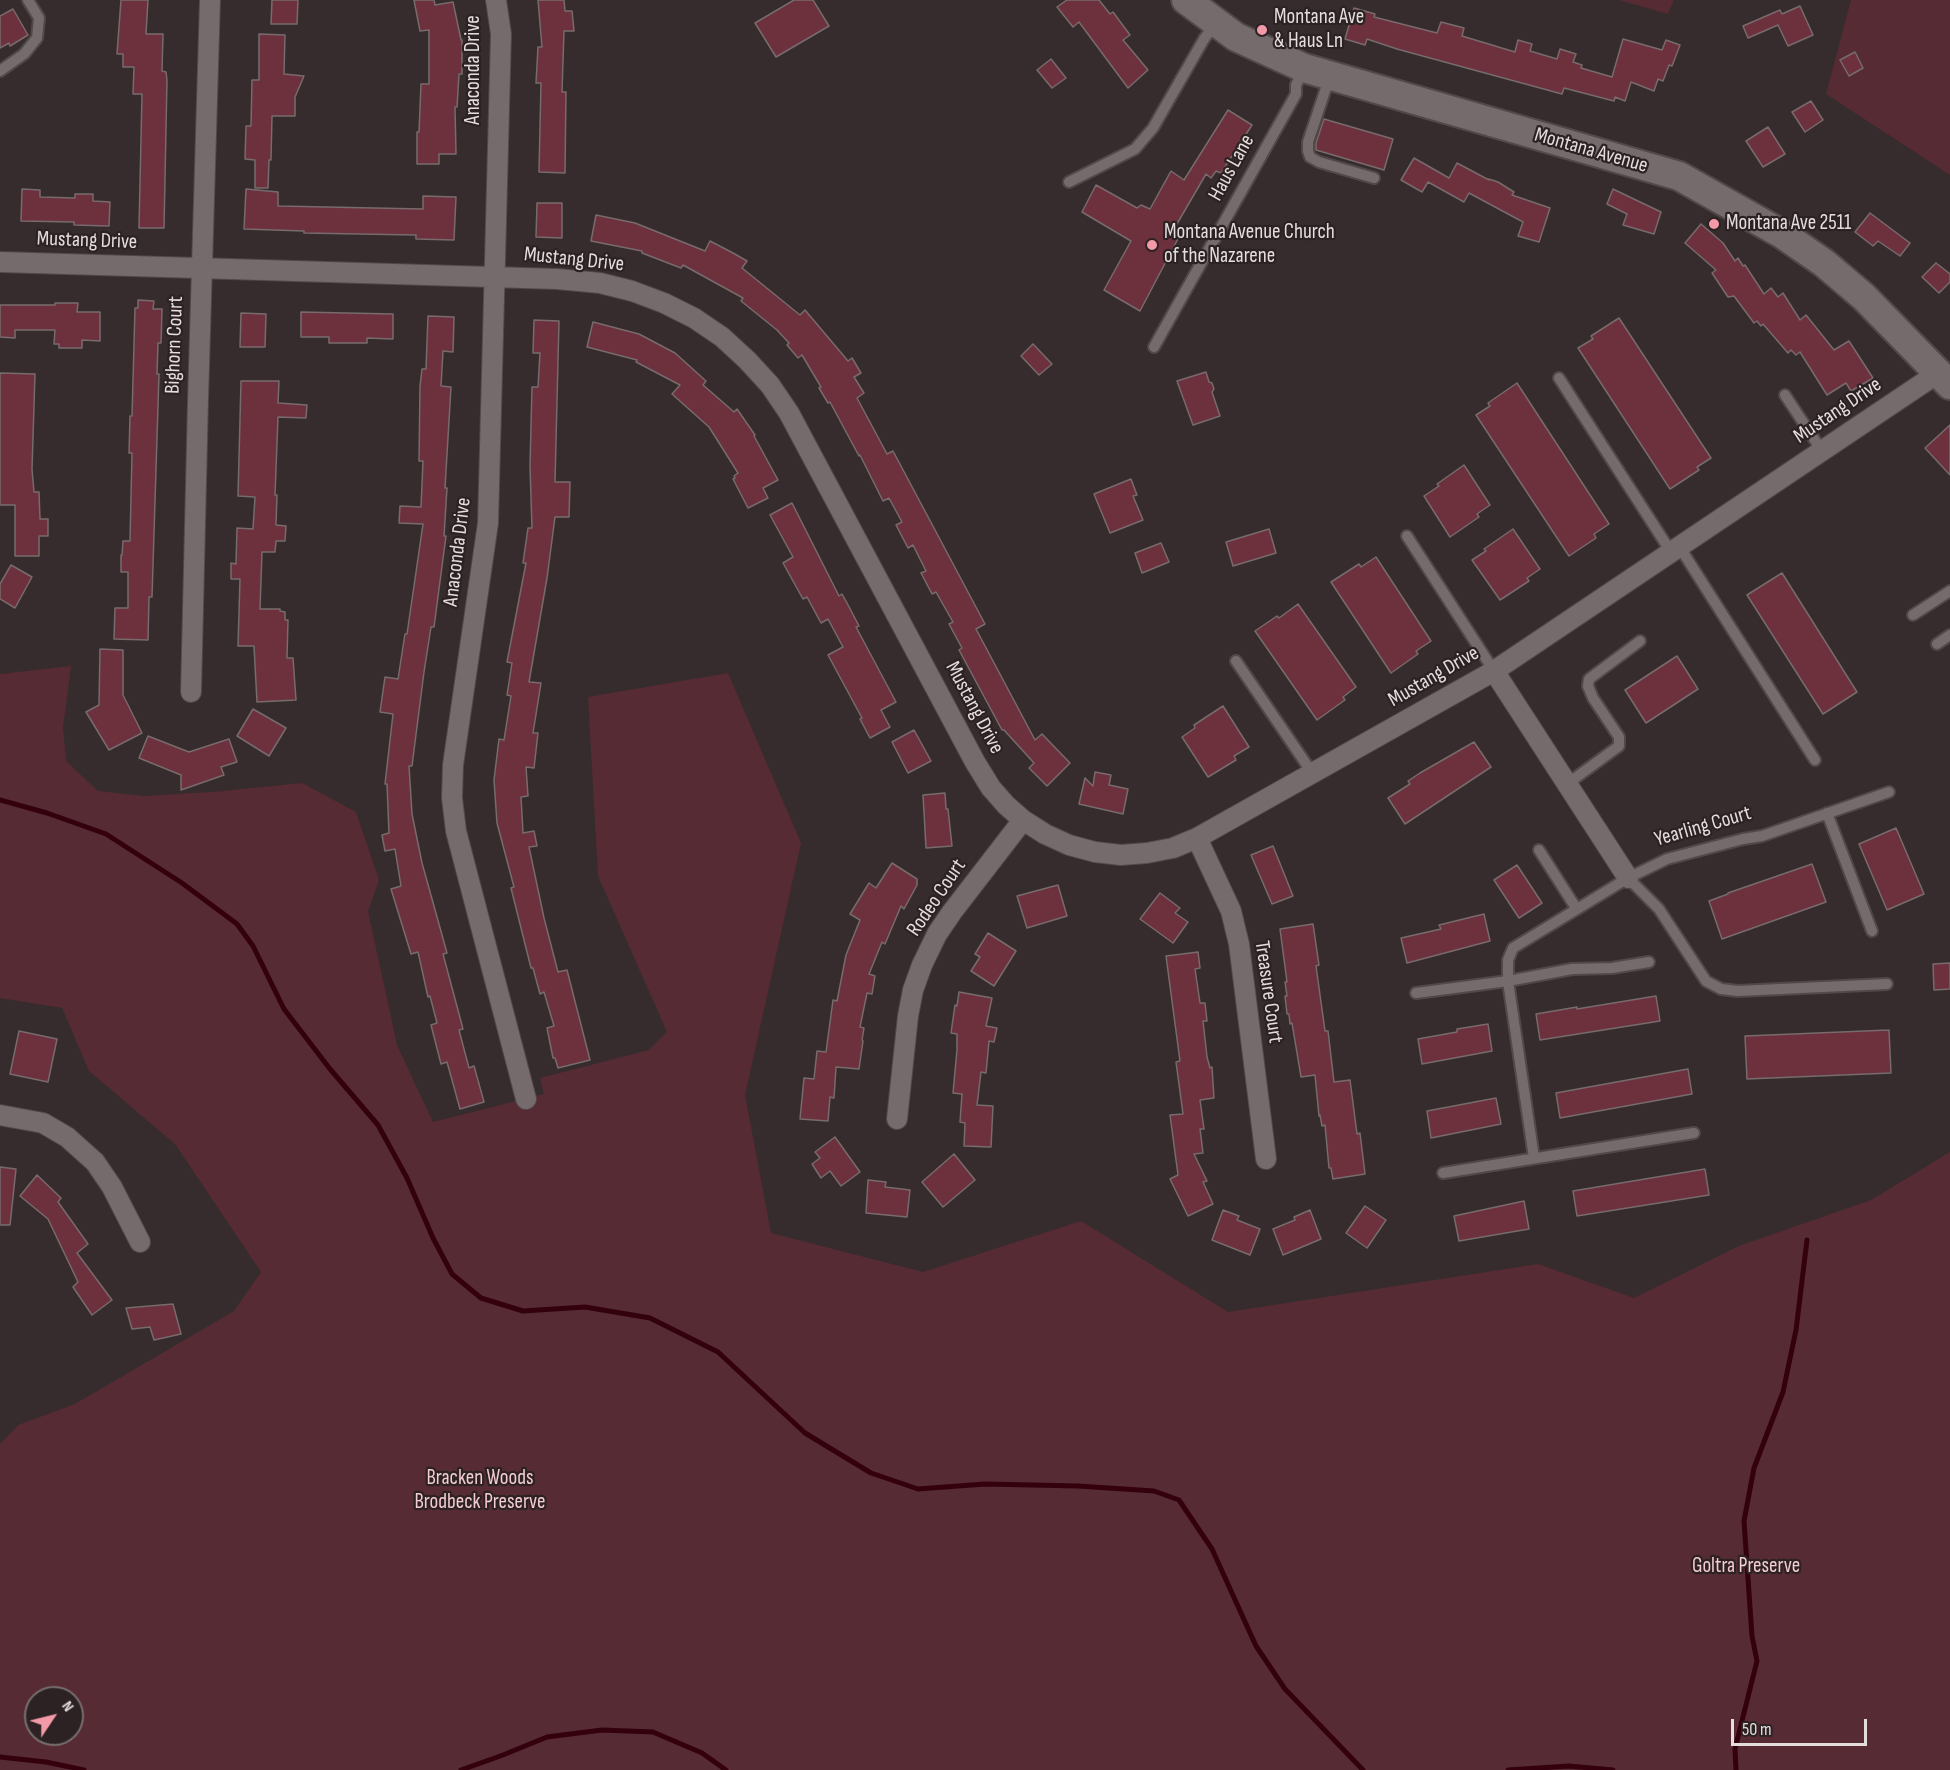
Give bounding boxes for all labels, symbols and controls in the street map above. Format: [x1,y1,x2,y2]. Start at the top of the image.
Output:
place label: Montana Ave & Haus Ln [1274,5,1364,55]
street label: Anaconda Drive [461,15,487,125]
marker: Montana Ave & Haus Ln [1255,23,1269,37]
street label: Montana Avenue [1532,123,1650,179]
street label: Haus Lane [1204,131,1260,205]
place label: Montana Ave 2511 [1726,211,1851,237]
marker: Montana Ave 2511 [1707,217,1721,231]
place label: Montana Avenue Church of the Nazarene [1164,220,1335,270]
street label: Mustang Drive [36,227,138,255]
marker: Montana Avenue Church of the Nazarene [1145,238,1159,252]
street label: Mustang Drive [523,242,625,278]
street label: Bighorn Court [161,296,189,394]
street label: Mustang Drive [1789,372,1887,450]
street label: Anaconda Drive [439,496,477,608]
street label: Mustang Drive [1384,641,1484,713]
street label: Mustang Drive [939,658,1009,758]
street label: Yearling Court [1652,801,1754,853]
street label: Rodeo Court [902,855,972,941]
street label: Treasure Court [1248,939,1288,1045]
park label: Bracken Woods Brodbeck Preserve [415,1466,545,1516]
park label: Goltra Preserve [1692,1554,1800,1580]
north arrow [24,1686,84,1746]
text: N [57,1698,78,1715]
scale bar [1734,1707,1870,1745]
text: 50 m [1742,1719,1772,1740]

